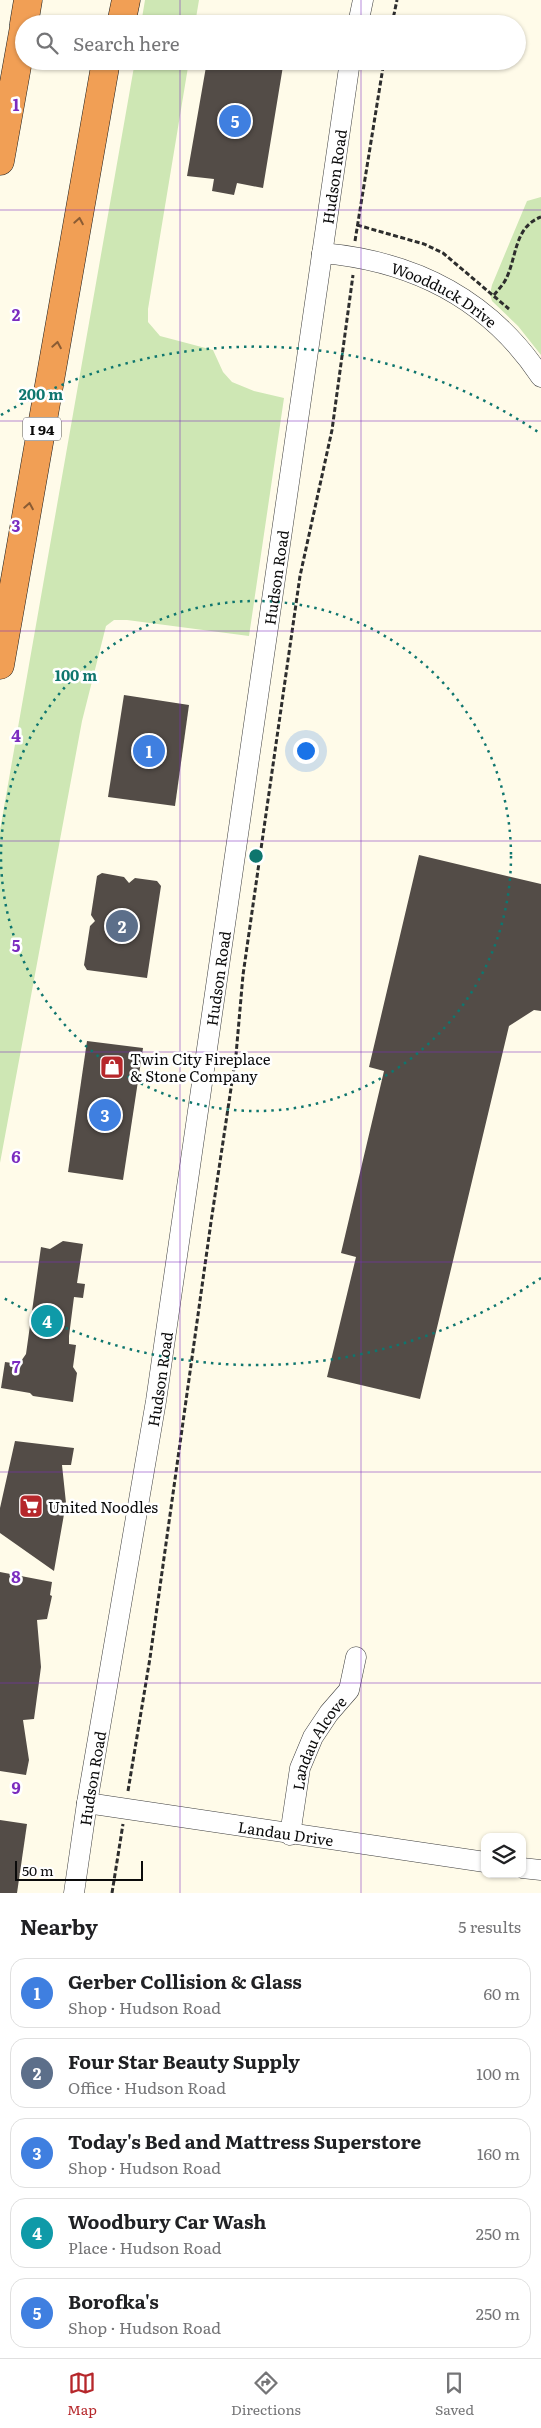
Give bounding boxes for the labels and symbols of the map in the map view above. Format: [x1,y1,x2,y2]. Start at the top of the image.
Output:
text: 1 [13,92,20,116]
pin: 5 [219,102,251,140]
street label: Hudson Road [315,128,352,226]
one-way arrow [73,217,84,226]
street label: Woodduck Drive [389,255,503,332]
text: 2 [12,302,21,326]
one-way arrow [52,341,62,350]
text: 200 m [19,382,63,405]
road number: I 94 [23,418,61,440]
one-way arrow [23,501,33,510]
text: 3 [12,513,21,537]
street label: Hudson Road [257,528,293,626]
text: 100 m [55,663,97,686]
text: 4 [11,723,21,747]
pin: 1 [133,732,165,770]
your location [293,738,319,764]
centre of rings [247,847,265,865]
pin: 2 [106,907,138,945]
street label: Hudson Road [199,929,235,1027]
text: 5 [12,933,21,957]
place label: Twin City Fireplace & Stone Company [130,1047,271,1087]
shop icon: Twin City Fireplace & Stone Company [99,1054,125,1080]
pin: 3 [89,1096,121,1134]
text: 6 [11,1144,21,1168]
pin: 4 [31,1302,63,1340]
street label: Hudson Road [140,1330,177,1428]
text: 7 [12,1354,21,1378]
supermarket icon: United Noodles [18,1493,44,1519]
place label: United Noodles [48,1495,158,1518]
text: 8 [11,1564,21,1588]
street label: Landau Alcove [285,1690,351,1792]
street label: Hudson Road [72,1729,111,1827]
text: 9 [11,1775,21,1799]
street label: Landau Drive [237,1814,335,1851]
scale bar [15,1858,142,1881]

